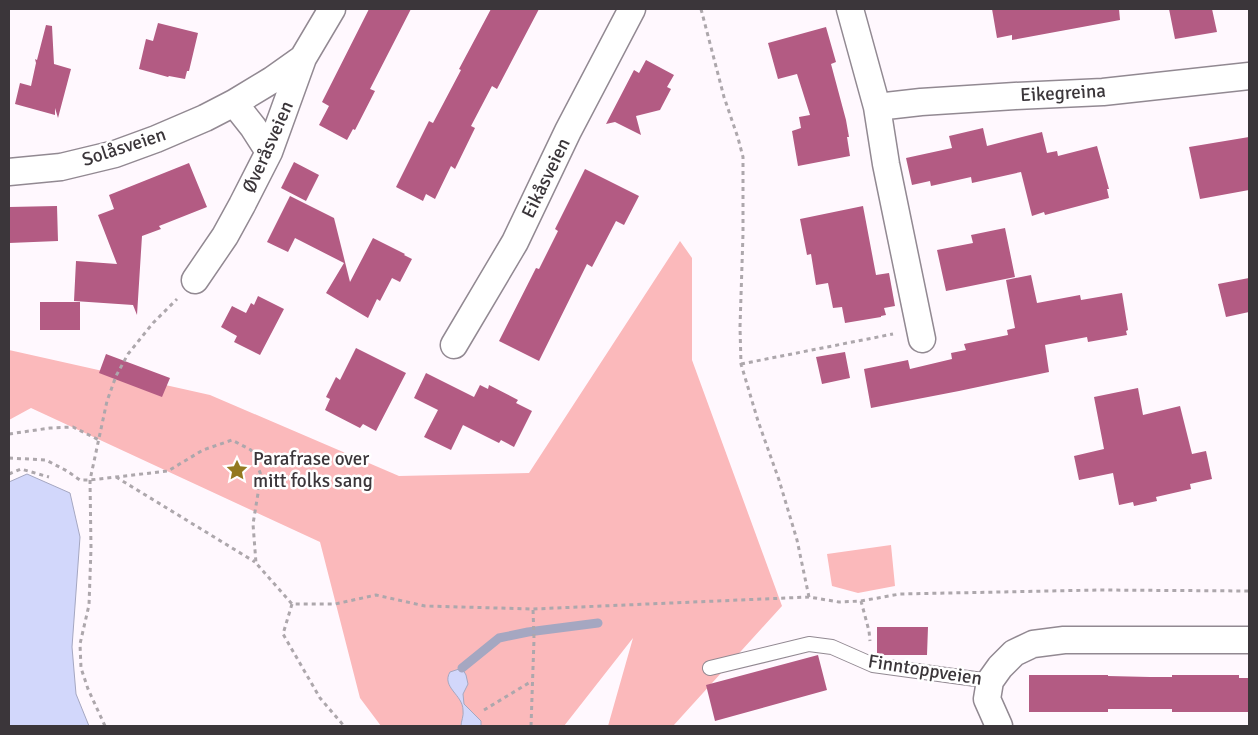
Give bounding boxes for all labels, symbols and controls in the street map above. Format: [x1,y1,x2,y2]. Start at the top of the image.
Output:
street label: Eikegreina [1019,79,1107,107]
street label: Øveråsveien [237,97,299,197]
street label: Solåsveien [79,122,169,172]
street label: Eikåsveien [516,134,576,222]
place label: Parafrase over mitt folks sang [253,447,373,493]
place icon: Parafrase over mitt folks sang [224,457,250,483]
street label: Finntoppveien [866,649,984,691]

